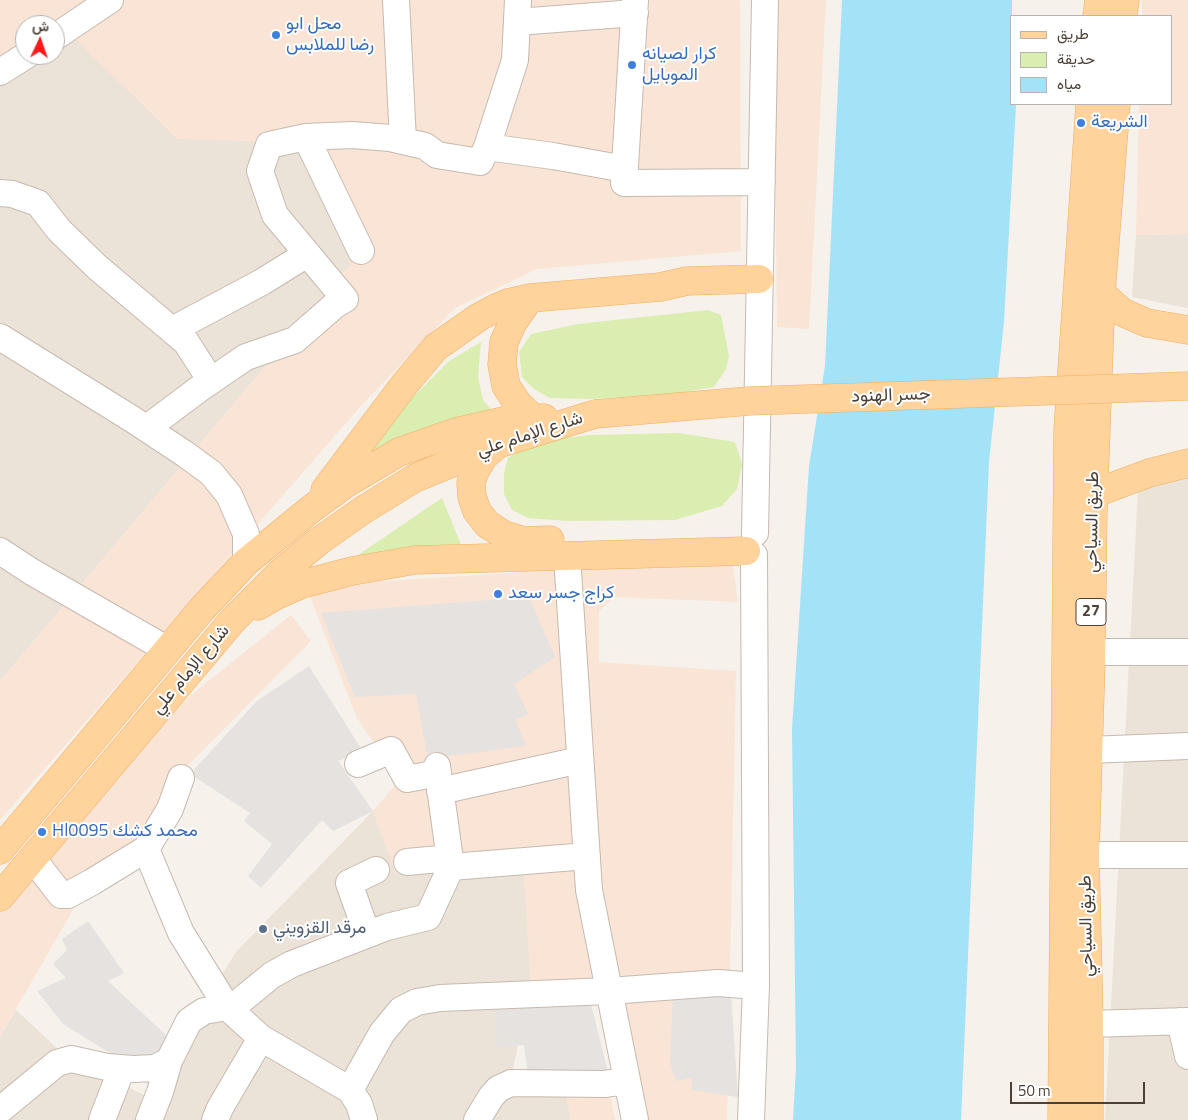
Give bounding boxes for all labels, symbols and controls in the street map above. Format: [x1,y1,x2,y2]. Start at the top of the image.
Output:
place label: محل ابو رضا للملابس [286,14,374,56]
north arrow [15,15,65,65]
text: ش [32,15,50,36]
legend [1010,15,1173,105]
text: طريق [1057,22,1089,45]
marker: محل ابو رضا للملابس [270,29,282,41]
place label: كرار لصيانه الموبايل [642,44,716,86]
text: حديقة [1057,47,1095,70]
marker: كرار لصيانه الموبايل [626,59,638,71]
text: مياه [1057,72,1081,95]
place label: الشريعة [1091,112,1148,134]
marker: الشريعة [1075,117,1087,129]
street label: جسر الهنود [851,384,931,408]
street label: شارع الإمام علي [474,408,586,462]
street label: طريق السياحي [1081,471,1105,573]
place label: كراج جسر سعد [508,583,614,605]
marker: كراج جسر سعد [492,588,504,600]
road number: 27 [1076,598,1106,626]
street label: شارع الإمام علي [147,621,235,719]
place label: Hl0095 محمد كشك [52,821,198,843]
marker: Hl0095 محمد كشك [36,826,48,838]
street label: طريق السياحي [1075,875,1099,977]
place label: مرقد القزويني [273,918,366,940]
marker: مرقد القزويني [257,923,269,935]
scale bar [1013,1072,1148,1104]
text: 50 m [1018,1079,1051,1102]

